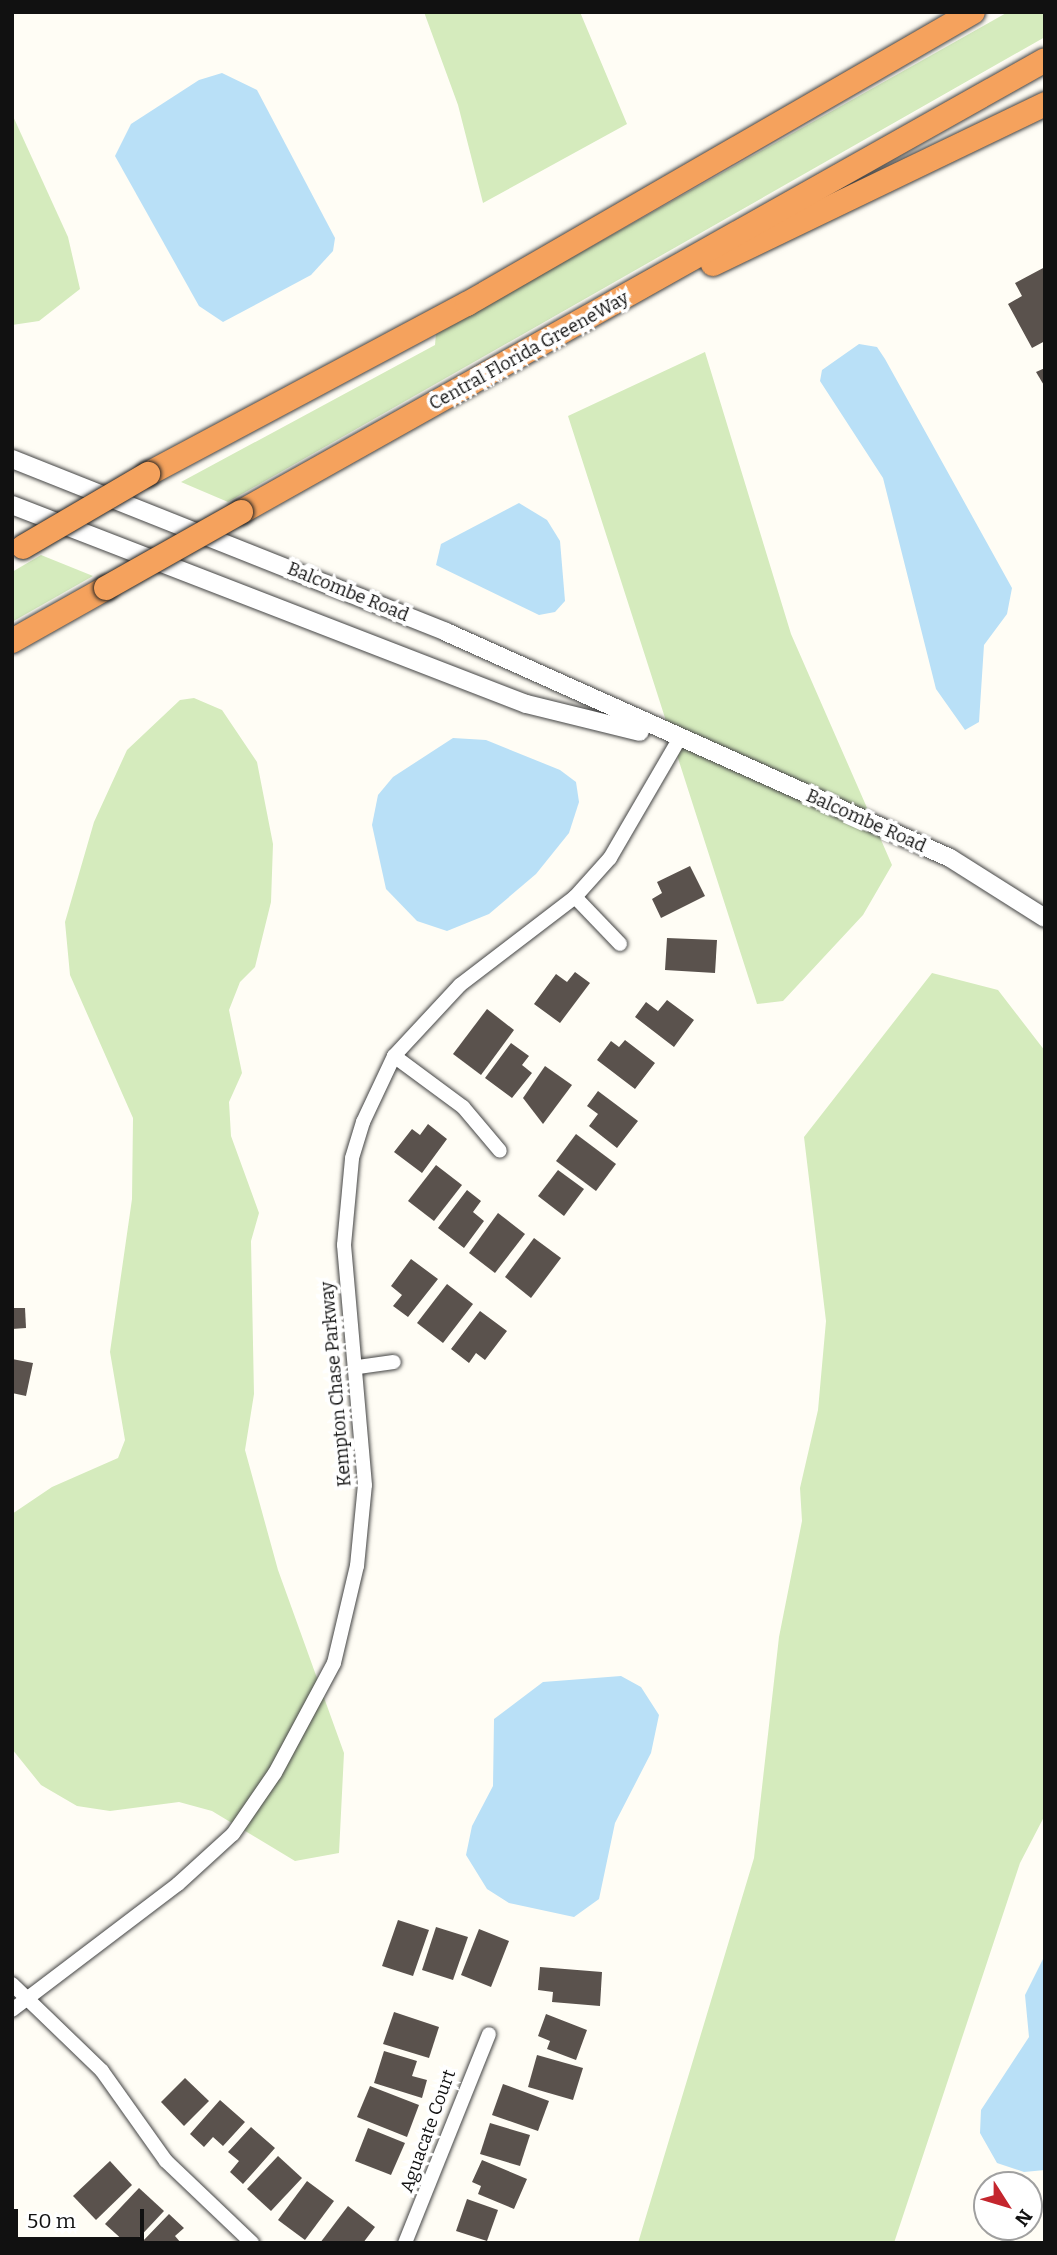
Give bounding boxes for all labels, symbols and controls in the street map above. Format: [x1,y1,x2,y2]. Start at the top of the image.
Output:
street label: Central Florida GreeneWay [425,287,633,415]
street label: Balcombe Road [284,558,412,626]
street label: Balcombe Road [803,785,929,857]
street label: Kempton Chase Parkway [316,1280,356,1488]
street label: Aguacate Court [396,2067,460,2195]
north arrow [973,2171,1043,2241]
scale bar [18,2196,147,2240]
text: N [1010,2205,1037,2231]
text: 50 m [27,2208,76,2234]

